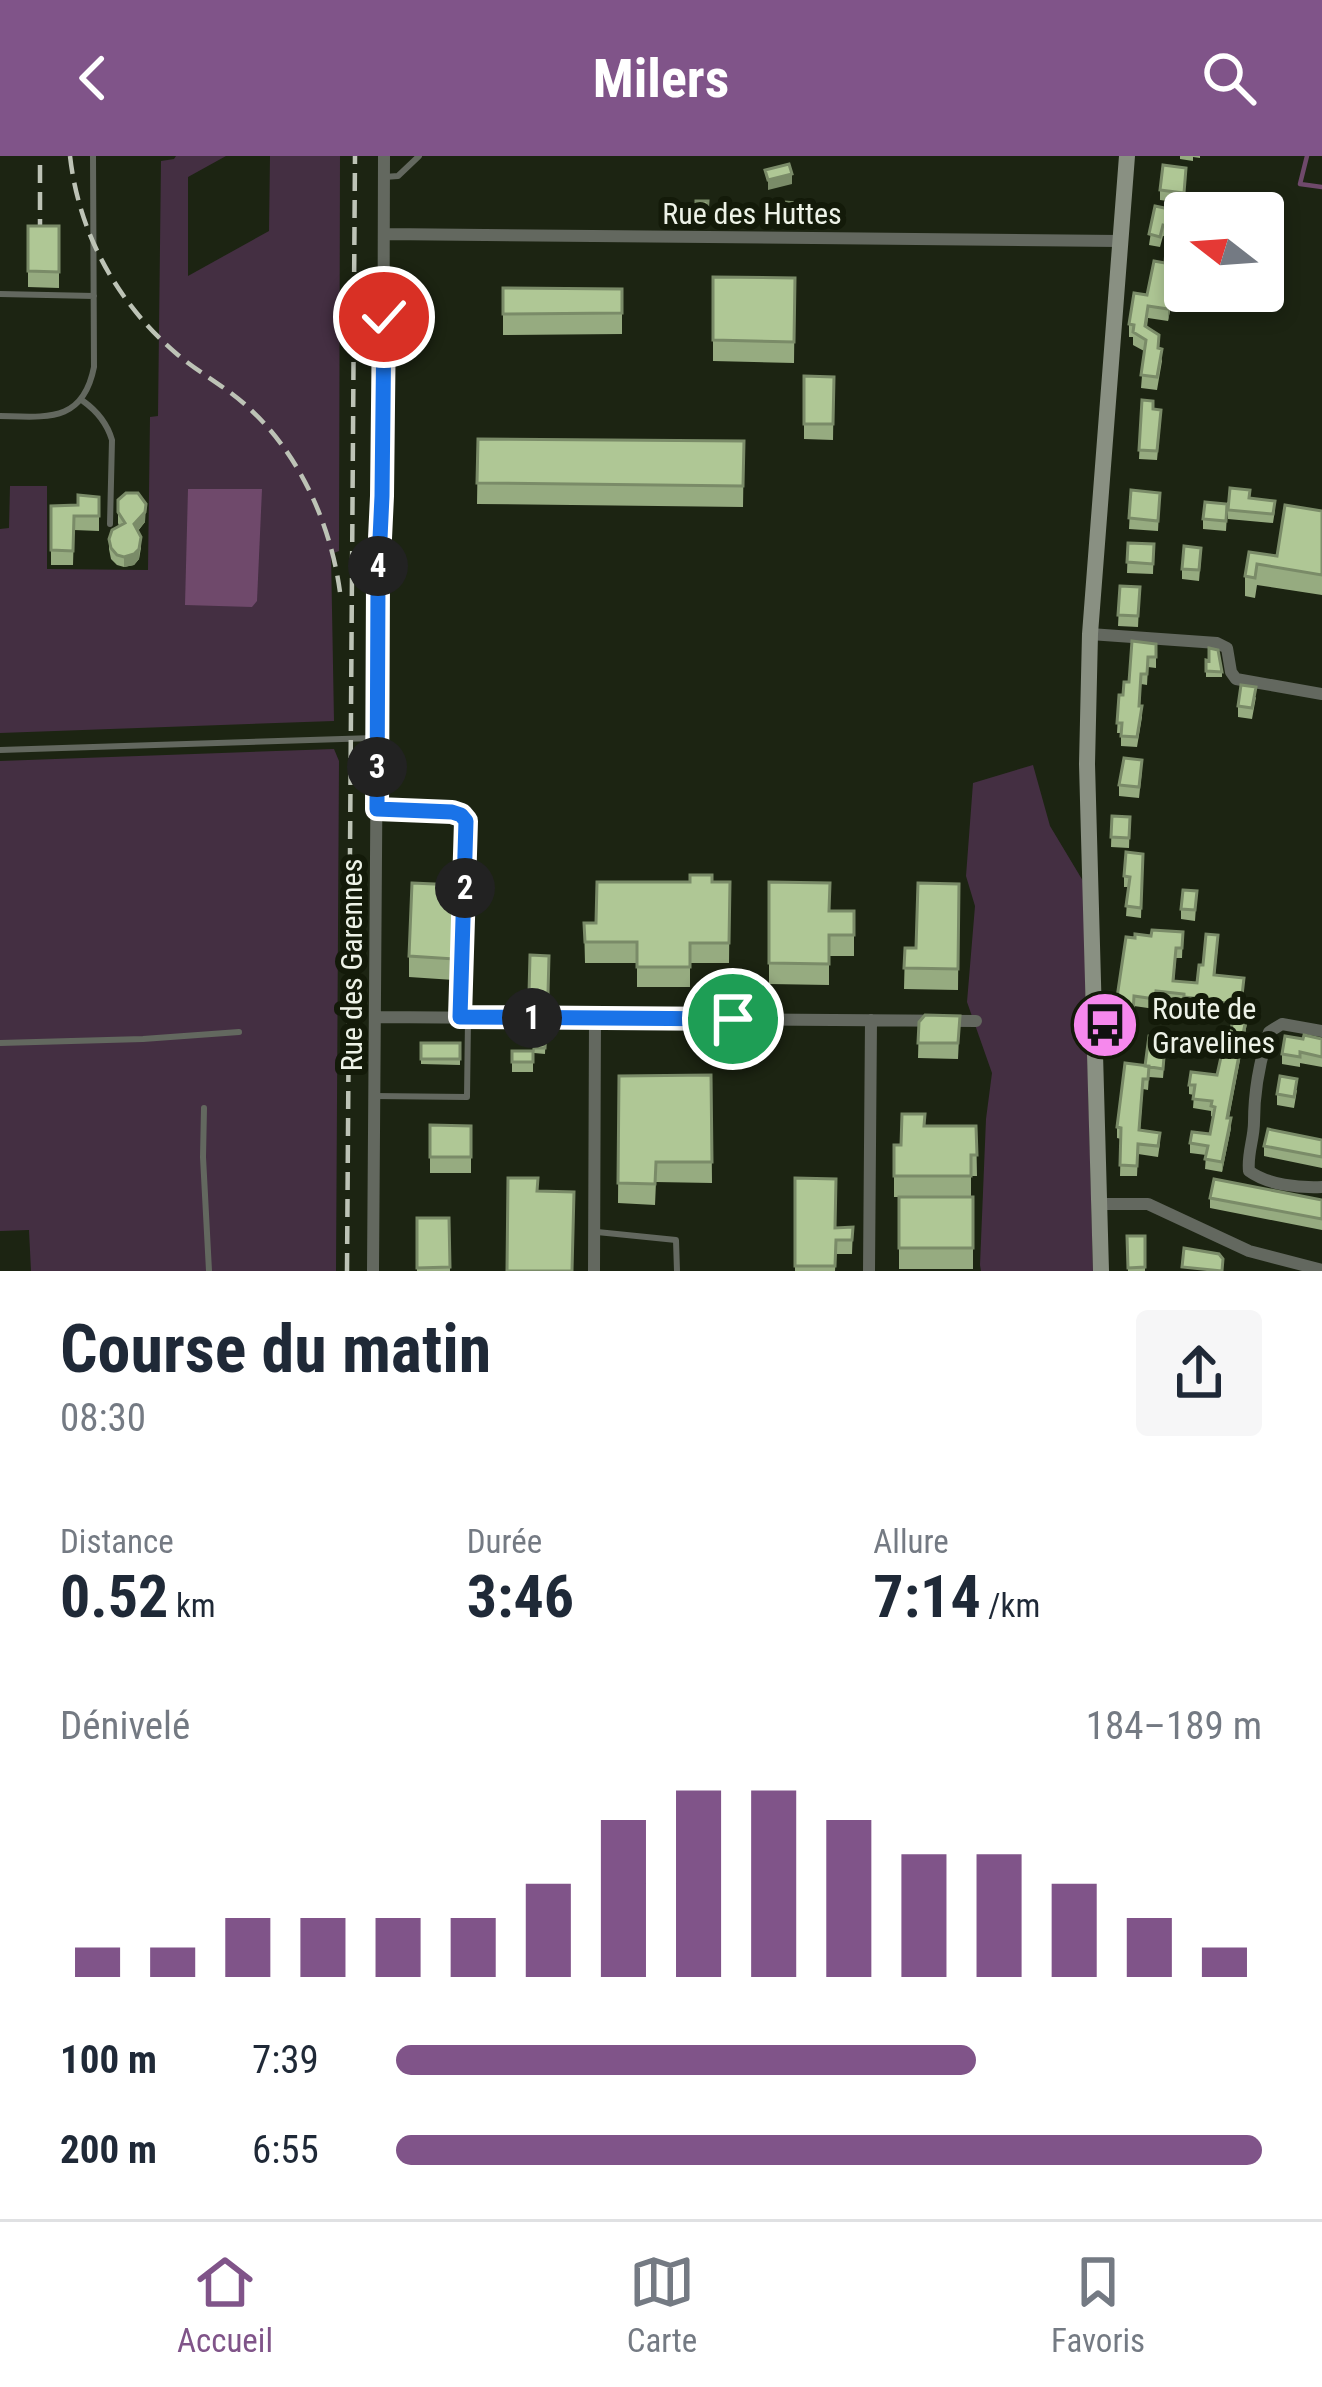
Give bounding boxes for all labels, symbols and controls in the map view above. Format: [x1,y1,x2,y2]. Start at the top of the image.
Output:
icon: back [60,45,126,111]
icon: search [1196,45,1262,111]
text: Milers [593,47,729,110]
north arrow [1164,192,1284,312]
map controls [1164,192,1284,312]
street label: Rue des Huttes [662,196,842,231]
pin [333,266,435,368]
icon: check [351,284,417,350]
pin: 4 [348,536,408,596]
text: 4 [370,546,386,585]
pin: 3 [347,737,407,797]
text: 3 [369,747,385,786]
pin: 2 [435,858,495,918]
street label: Rue des Garennes [334,859,369,1071]
text: 2 [457,868,473,907]
pin [682,968,784,1070]
icon: arrive [700,986,766,1052]
pin: 1 [502,988,562,1048]
bus stop icon: Route de Gravelines [1070,990,1140,1060]
place label: Route de Gravelines [1152,991,1275,1060]
text: 1 [524,998,540,1037]
button: share [1136,1310,1262,1436]
text: Course du matin [60,1311,491,1388]
text: 08:30 [60,1395,146,1441]
text: Distance [60,1522,174,1561]
text: Durée [467,1522,542,1561]
text: Allure [873,1522,949,1561]
text: 0.52 [60,1561,168,1632]
text: 3:46 [467,1561,574,1632]
text: 7:14 [873,1561,981,1632]
text: km [168,1586,216,1625]
text: /km [981,1586,1040,1625]
text: Dénivelé [60,1703,190,1749]
text: 184–189 m [1086,1703,1262,1749]
text: 100 m [60,2037,157,2083]
text: 7:39 [252,2037,319,2083]
text: 200 m [60,2127,157,2173]
text: 6:55 [252,2127,319,2173]
tab: Accueil [177,2249,273,2360]
tab: Carte [627,2249,697,2360]
tab: Favoris [1051,2249,1145,2360]

